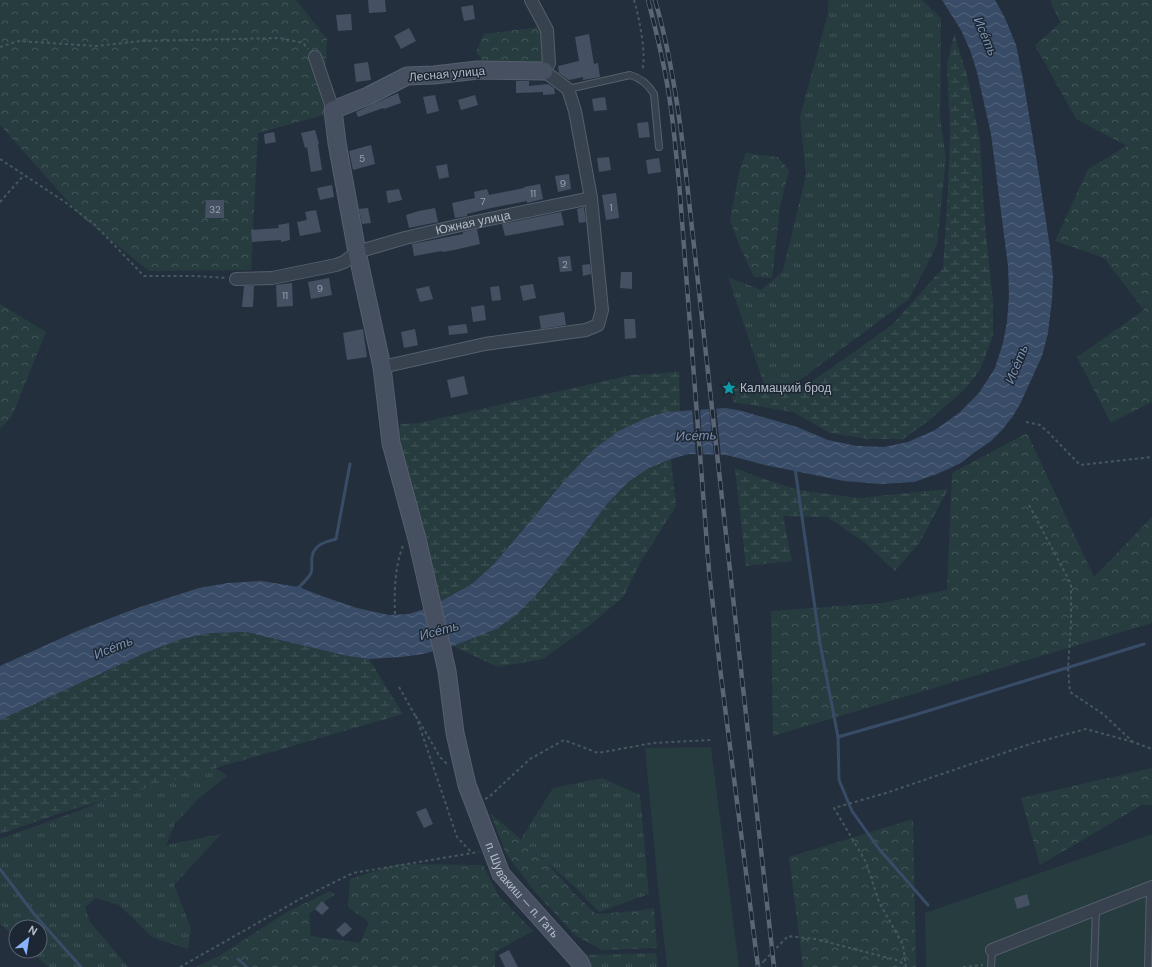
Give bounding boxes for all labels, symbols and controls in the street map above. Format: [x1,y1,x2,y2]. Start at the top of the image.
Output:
water label: Исе́ть [970,14,1001,58]
street label: Лесная улица [408,63,486,85]
house number: 5 [359,152,365,165]
house number: 9 [560,177,566,190]
house number: 11 [530,187,536,200]
house number: 7 [480,195,486,208]
house number: 1 [609,201,613,214]
house number: 32 [209,203,221,216]
street label: Южная улица [434,207,512,239]
house number: 2 [562,258,568,271]
house number: 9 [317,282,323,295]
house number: 11 [282,289,288,302]
water label: Исе́ть [1001,342,1032,386]
place icon: Калмацкий брод [721,380,737,396]
place label: Калмацкий брод [740,380,831,396]
water label: Исе́ть [675,426,717,445]
water label: Исе́ть [417,617,461,644]
water label: Исе́ть [91,632,135,663]
street label: п. Шувакиш — п. Гать [482,840,563,941]
north arrow [8,919,48,959]
text: N [26,922,40,938]

